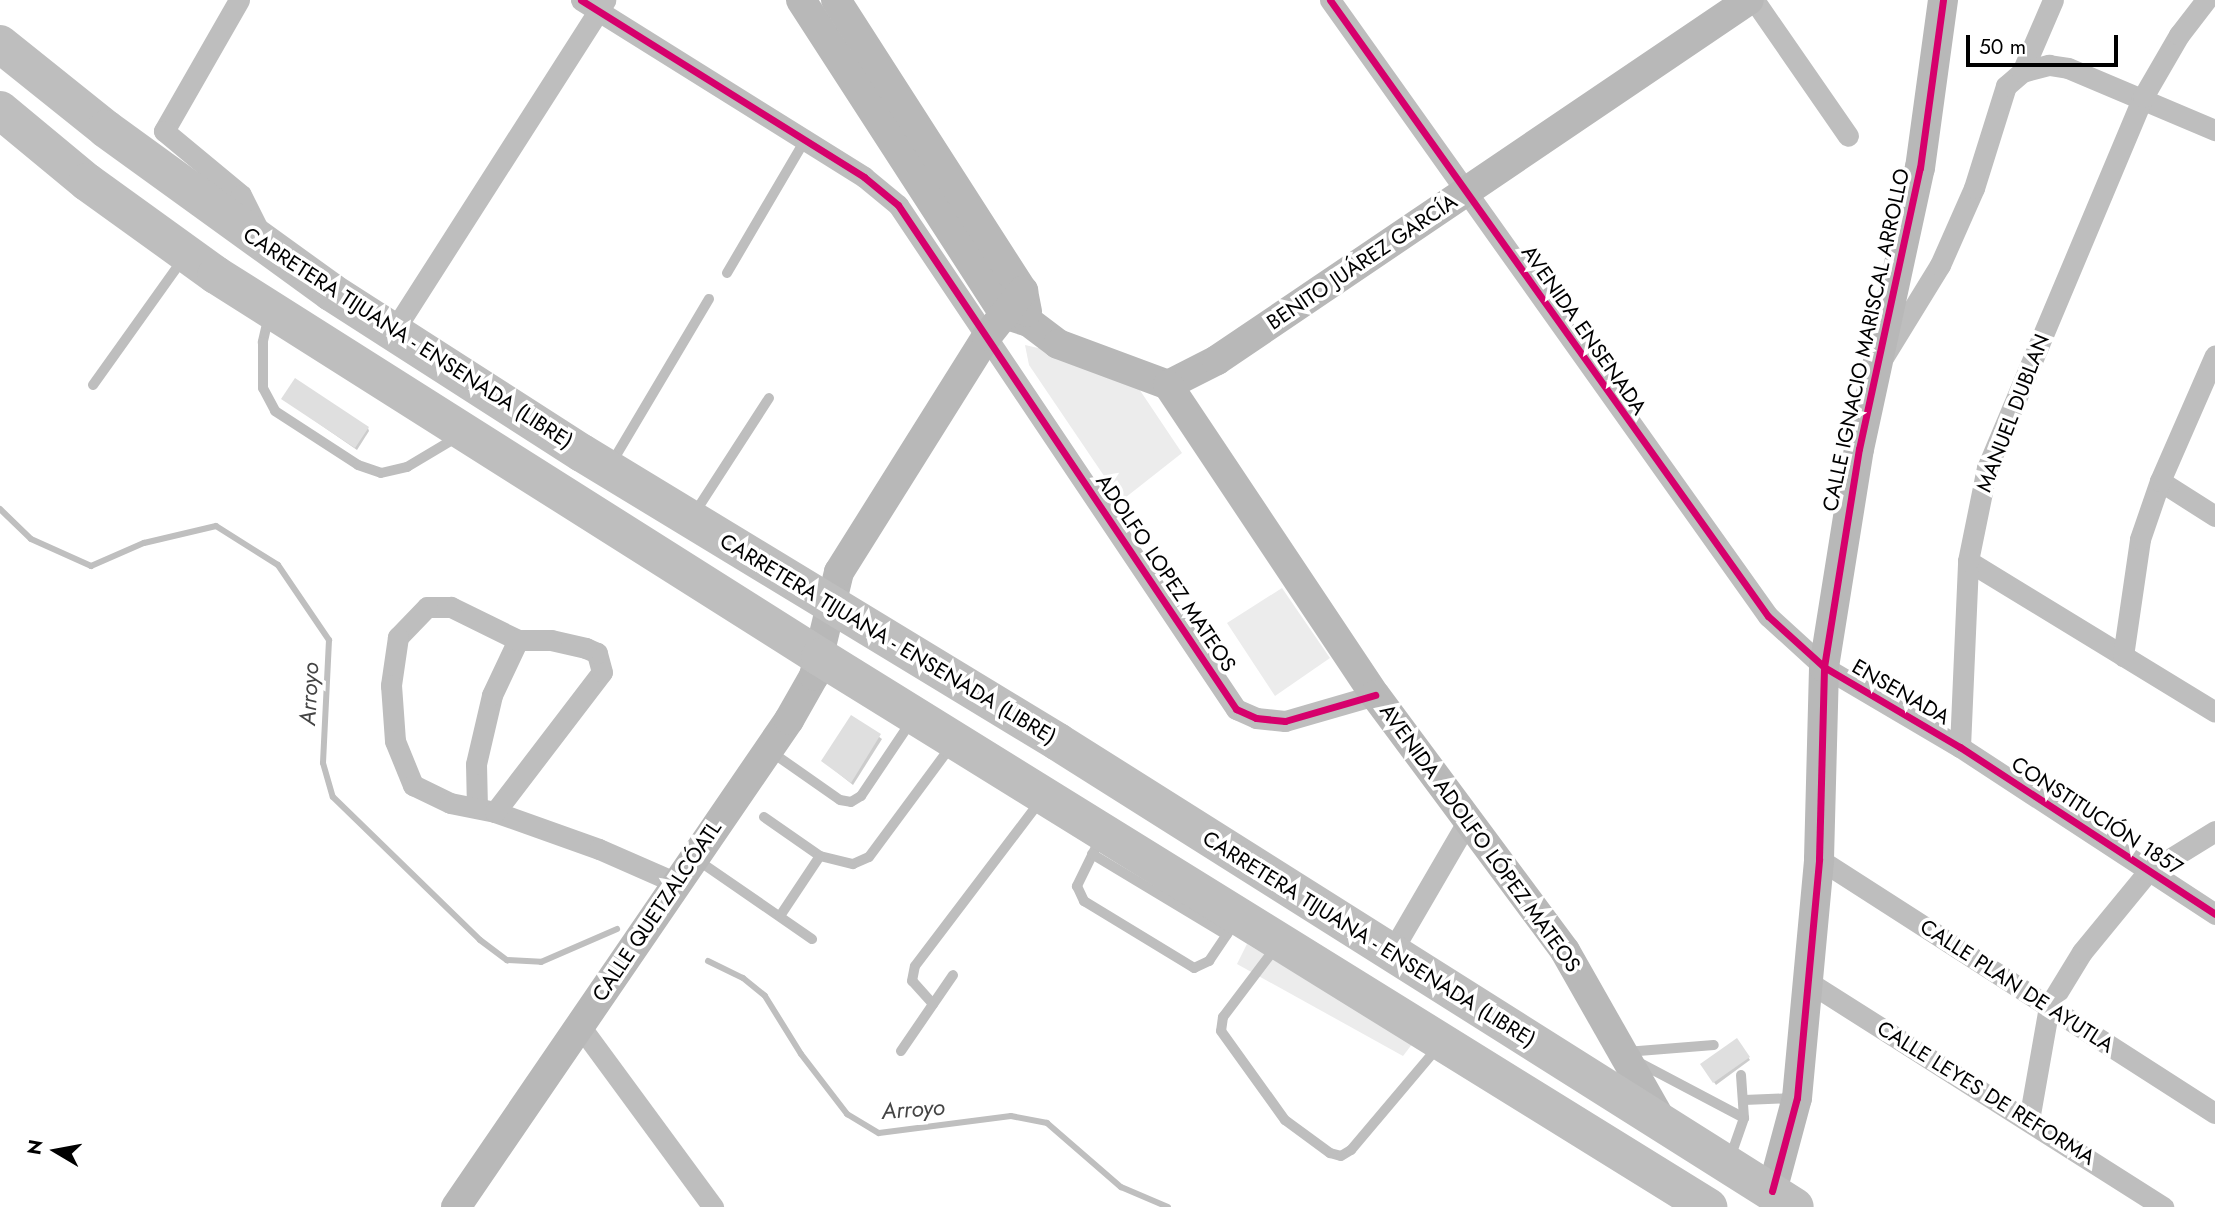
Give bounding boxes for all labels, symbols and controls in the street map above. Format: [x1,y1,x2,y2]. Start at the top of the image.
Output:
scale bar [1970,21,2122,65]
text: 50 m [1979,32,2026,62]
street label: CALLE IGNACIO MARISCAL ARROLLO [1817,166,1915,514]
street label: BENITO JUÁREZ GARCÍA [1262,189,1462,335]
street label: CARRETERA TIJUANA - ENSENADA (LIBRE) [239,222,577,454]
street label: AVENIDA ENSENADA [1516,240,1652,420]
street label: MANUEL DUBLAN [1971,331,2055,495]
street label: ADOLFO LOPEZ MATEOS [1091,470,1241,676]
street label: CARRETERA TIJUANA - ENSENADA (LIBRE) [715,528,1061,750]
street label: ENSENADA [1848,654,1954,730]
water label: Arroyo [294,662,324,726]
street label: AVENIDA ADOLFO LÓPEZ MATEOS [1374,699,1586,977]
street label: CONSTITUCIÓN 1857 [2007,751,2187,881]
street label: CALLE QUETZALCÓATL [587,816,727,1006]
street label: CARRETERA TIJUANA - ENSENADA (LIBRE) [1198,826,1540,1052]
street label: CALLE PLAN DE AYUTLA [1915,914,2119,1058]
street label: CALLE LEYES DE REFORMA [1872,1016,2100,1170]
water label: Arroyo [881,1093,945,1125]
north arrow [21,1116,91,1186]
text: N [20,1137,49,1157]

